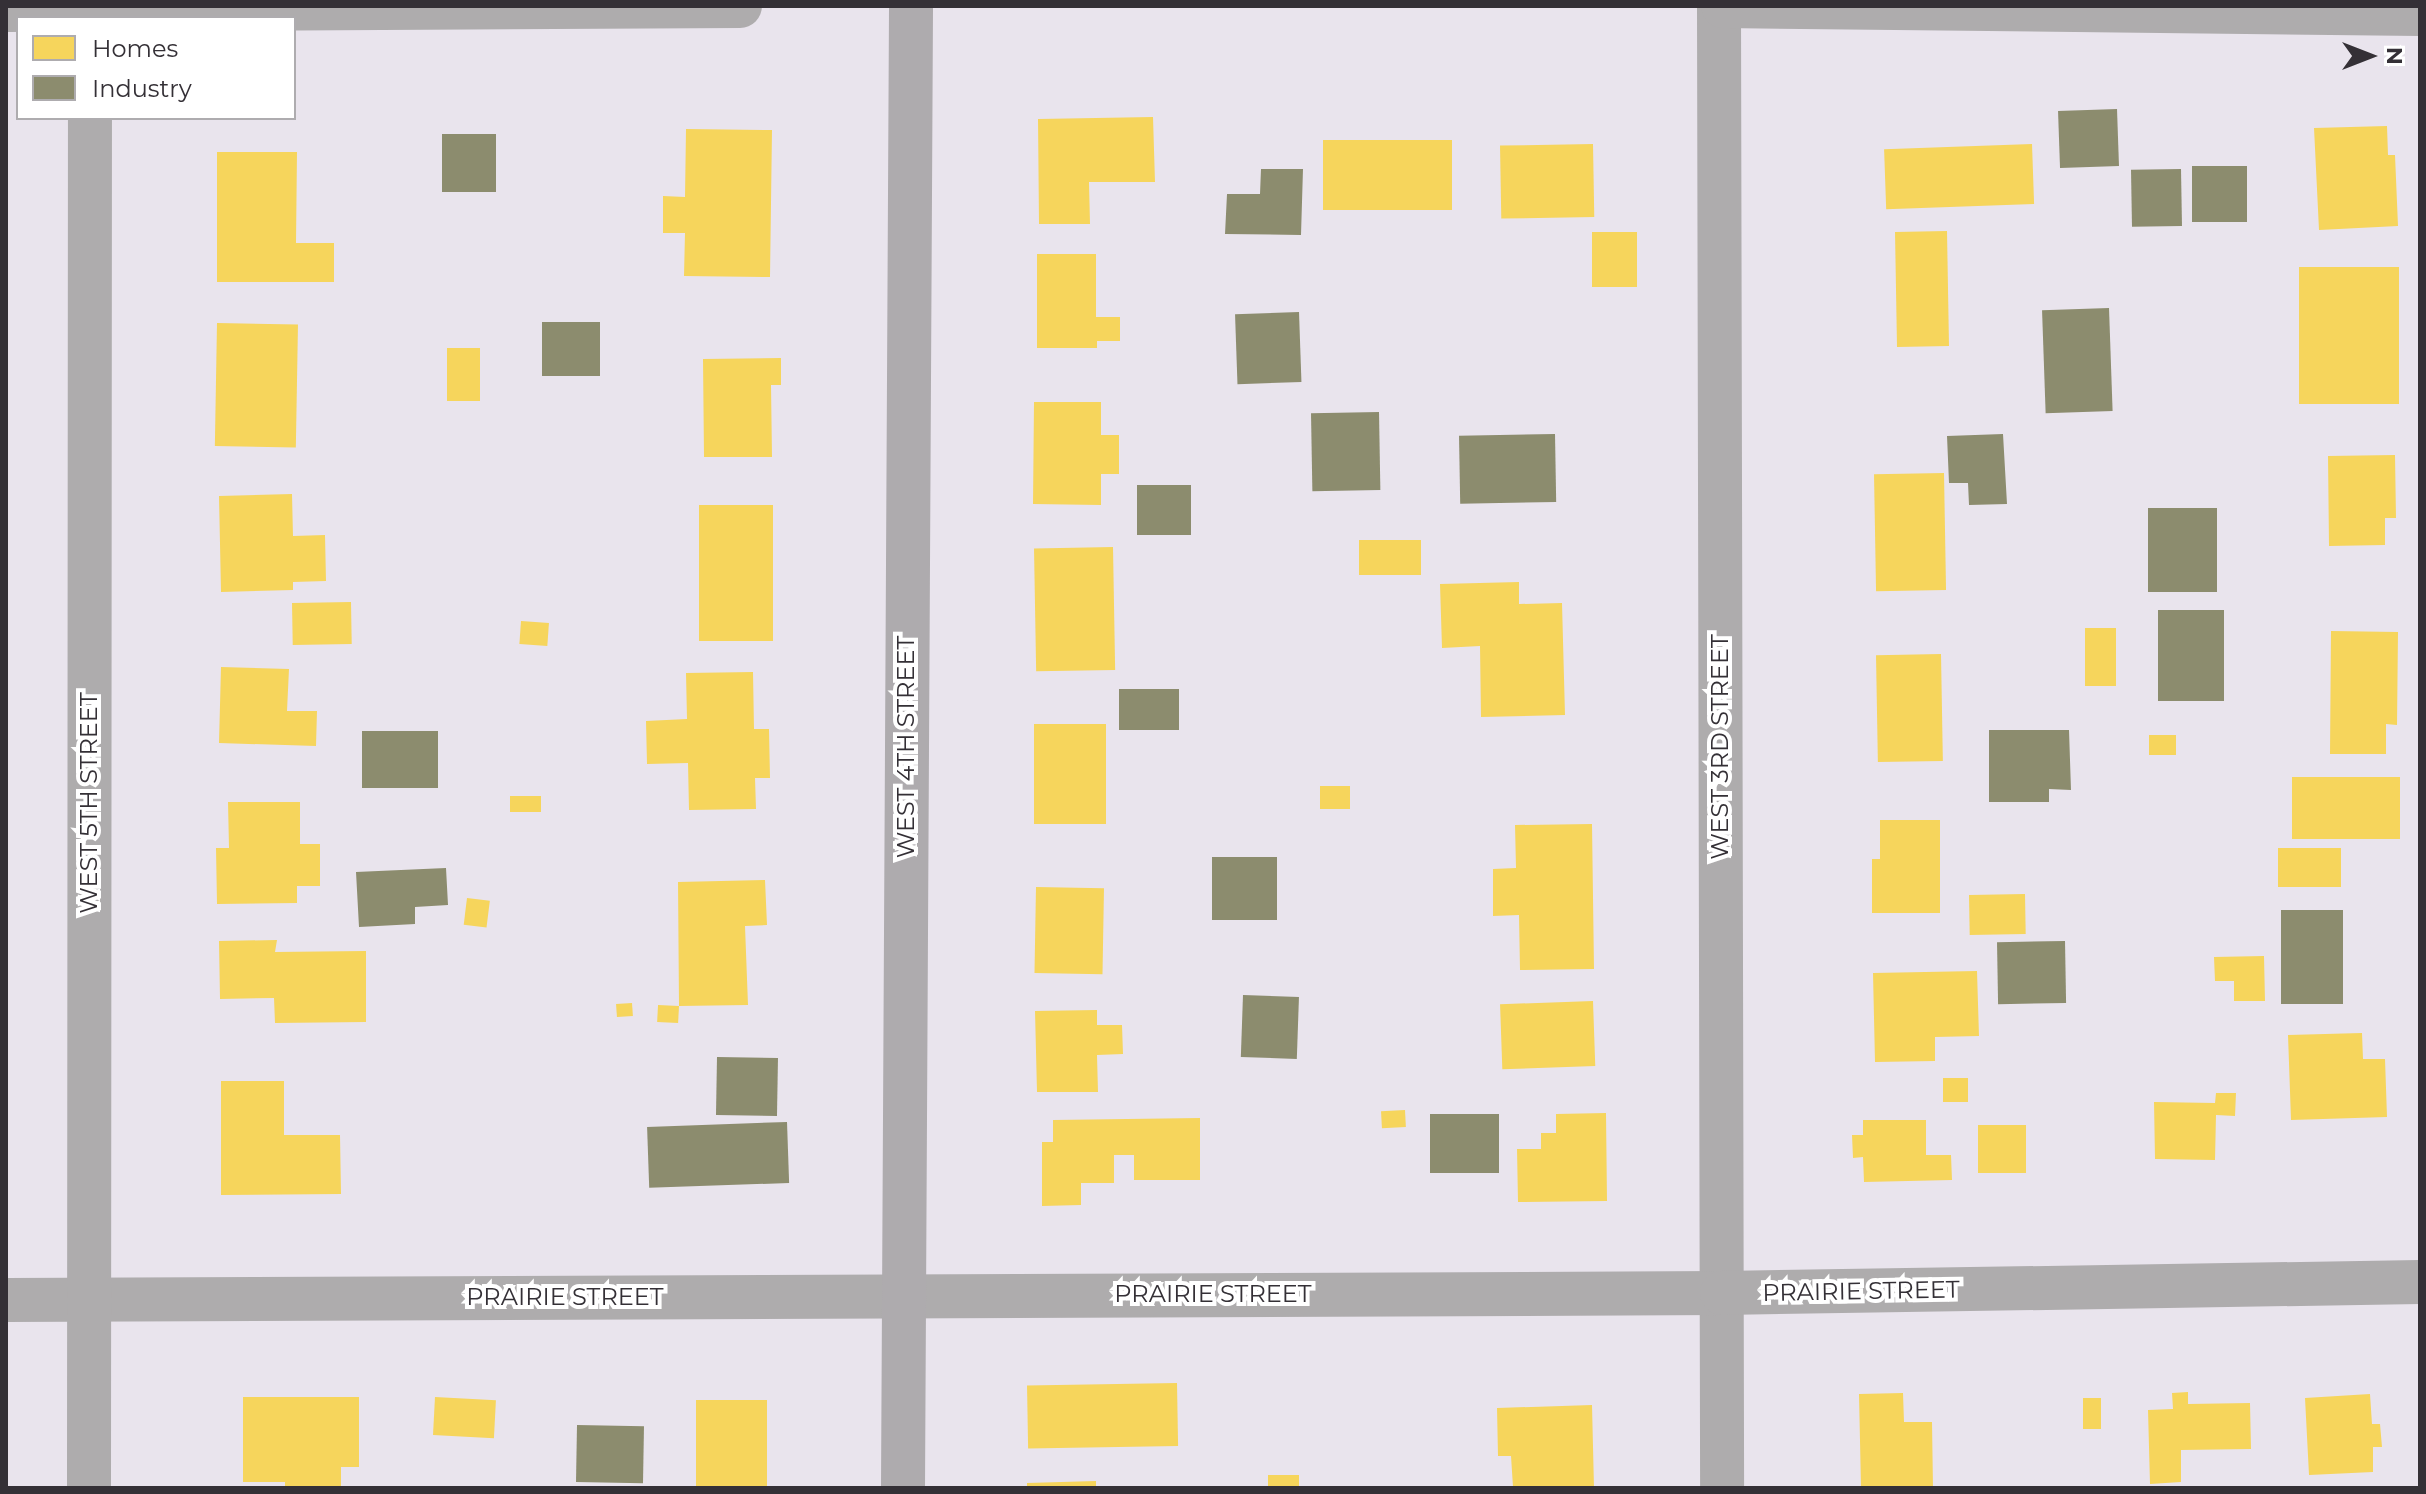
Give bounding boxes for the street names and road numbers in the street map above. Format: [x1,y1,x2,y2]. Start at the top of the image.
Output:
street label: WEST 3RD STREET [1706,634,1734,860]
street label: WEST 4TH STREET [892,636,920,858]
street label: WEST 5TH STREET [75,692,103,914]
street label: PRAIRIE STREET [1762,1275,1960,1307]
street label: PRAIRIE STREET [1114,1280,1312,1308]
street label: PRAIRIE STREET [466,1283,664,1311]

